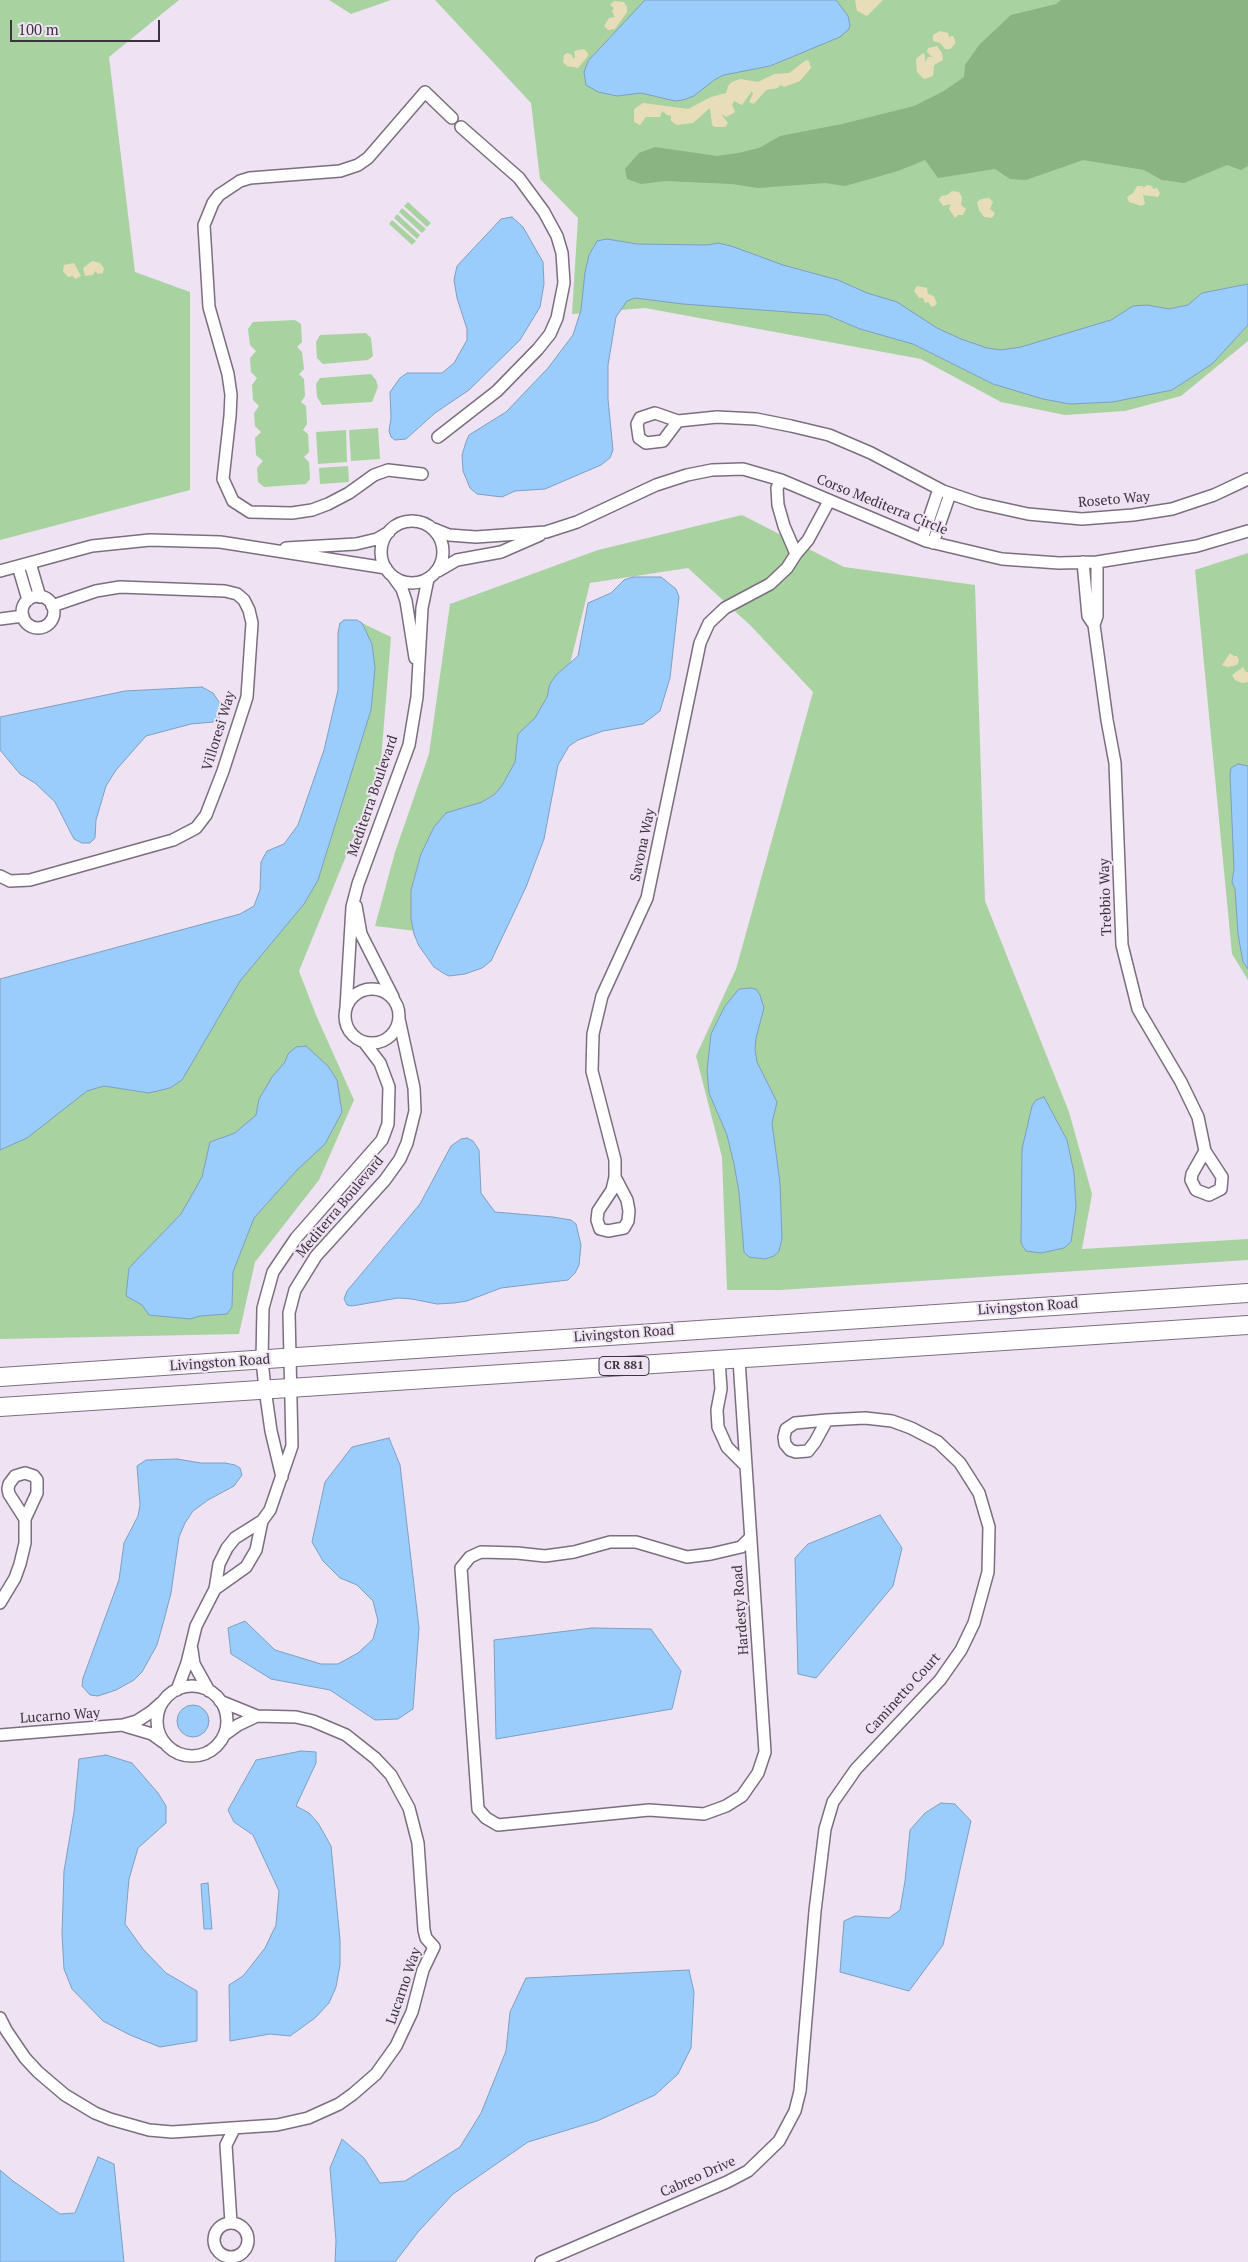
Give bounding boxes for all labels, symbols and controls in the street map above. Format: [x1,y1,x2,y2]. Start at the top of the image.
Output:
scale bar [12,10,162,42]
text: 100 m [18,19,59,39]
street label: Corso Mediterra Circle [814,471,950,539]
street label: Roseto Way [1077,488,1151,512]
street label: Villoresi Way [199,689,239,773]
street label: Mediterra Boulevard [344,733,402,859]
street label: Savona Way [627,807,659,883]
street label: Trebbio Way [1096,858,1116,936]
street label: Mediterra Boulevard [293,1153,387,1261]
street label: Livingston Road [977,1295,1079,1319]
street label: Livingston Road [573,1322,675,1346]
street label: Livingston Road [169,1351,271,1375]
road number: CR 881 [599,1356,649,1375]
street label: Hardesty Road [729,1564,753,1656]
street label: Caminetto Court [862,1650,944,1738]
street label: Lucarno Way [19,1705,101,1727]
street label: Lucarno Way [383,1945,425,2027]
street label: Cabreo Drive [658,2153,738,2201]

